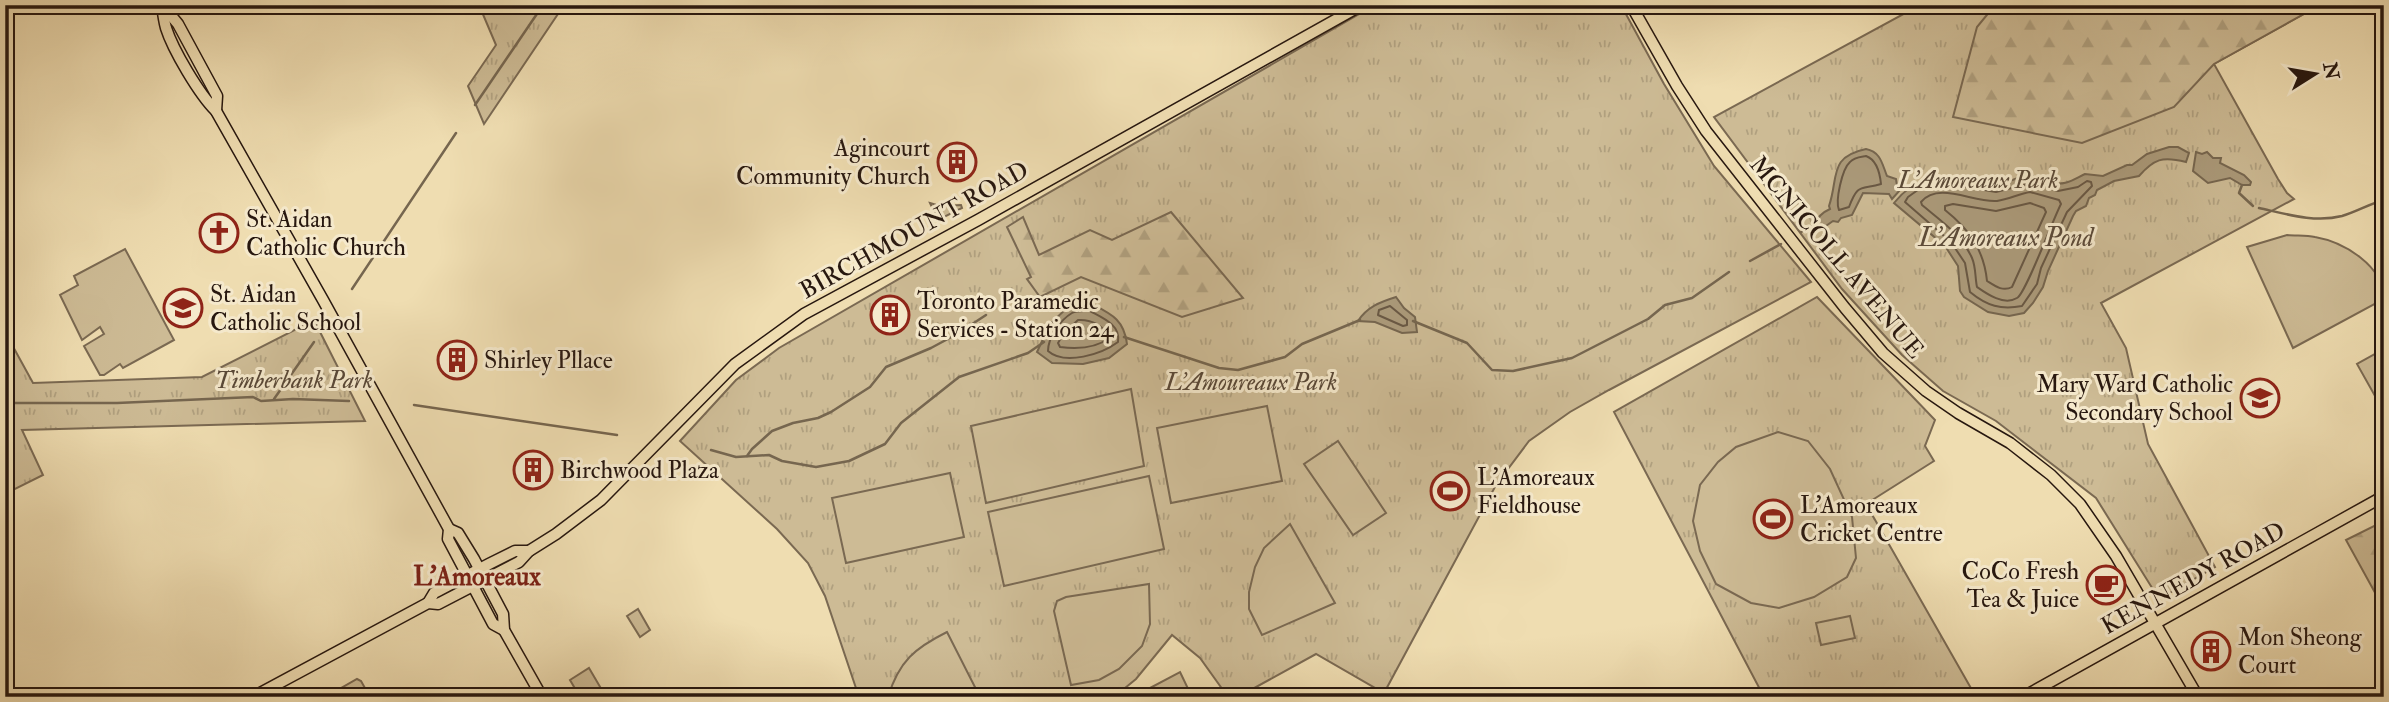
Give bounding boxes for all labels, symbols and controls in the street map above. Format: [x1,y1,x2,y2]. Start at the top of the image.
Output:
north arrow [2280,38,2350,108]
text: N [2317,59,2344,83]
place label: Agincourt Community Church [736,133,930,192]
building icon: Agincourt Community Church [936,141,978,183]
street label: MCNICOLL AVENUE [1743,150,1931,365]
street label: BIRCHMOUNT ROAD [794,155,1034,306]
park label: L'Amoreaux Park [1897,165,2058,196]
place label: St. Aidan Catholic Church [246,204,406,263]
church icon: St. Aidan Catholic Church [198,212,240,254]
water label: L'Amoreaux Pond [1918,222,2096,254]
place label: St. Aidan Catholic School [210,279,361,338]
place label: Toronto Paramedic Services - Station 24 [917,286,1115,345]
school or university icon: St. Aidan Catholic School [162,287,204,329]
building icon: Toronto Paramedic Services - Station 24 [869,294,911,336]
building icon: Shirley Pllace [436,339,478,381]
place label: Shirley Pllace [484,345,613,376]
park label: Timberbank Park [215,365,373,396]
park label: L'Amoureaux Park [1164,367,1337,398]
place label: Mary Ward Catholic Secondary School [2036,369,2233,428]
school or university icon: Mary Ward Catholic Secondary School [2239,377,2281,419]
building icon: Birchwood Plaza [512,449,554,491]
place label: Birchwood Plaza [560,455,720,486]
place label: L'Amoreaux Fieldhouse [1477,462,1595,521]
sports icon: L'Amoreaux Fieldhouse [1429,470,1471,512]
place label: L'Amoreaux Cricket Centre [1800,490,1943,549]
sports icon: L'Amoreaux Cricket Centre [1752,498,1794,540]
street label: KENNEDY ROAD [2096,515,2291,642]
place label: CoCo Fresh Tea & Juice [1962,556,2079,615]
district label: L'Amoreaux [413,561,541,593]
cafe icon: CoCo Fresh Tea & Juice [2085,564,2127,606]
place label: Mon Sheong Court [2238,622,2363,681]
building icon: Mon Sheong Court [2190,630,2232,672]

